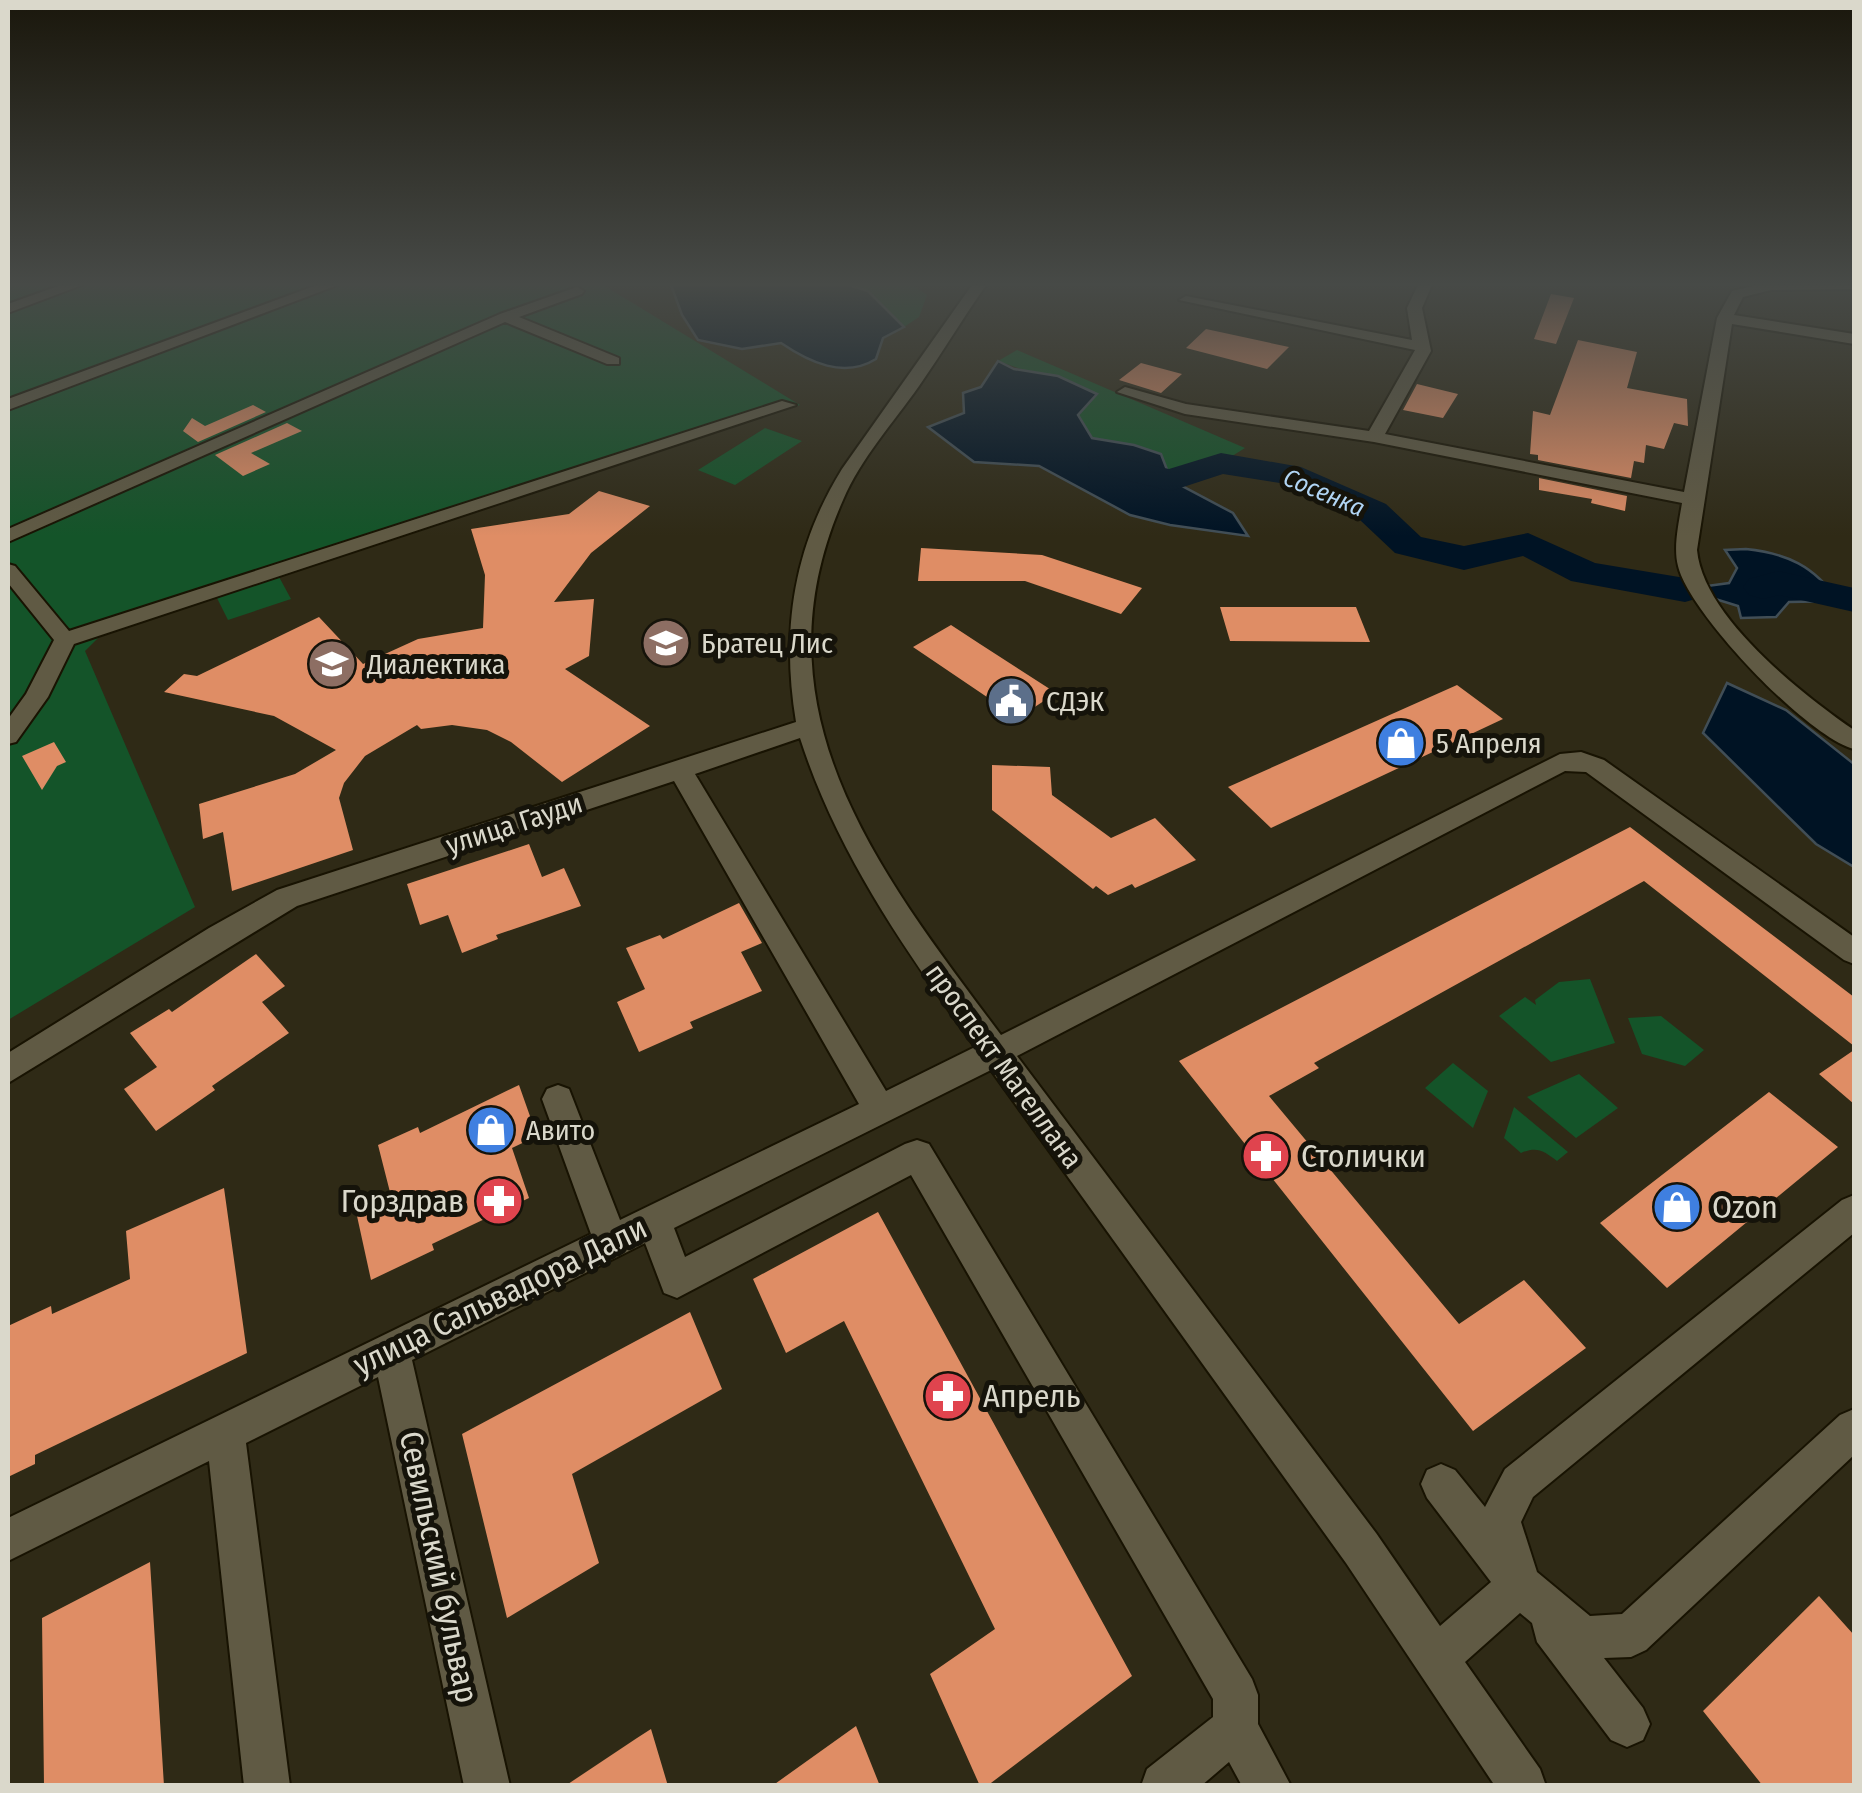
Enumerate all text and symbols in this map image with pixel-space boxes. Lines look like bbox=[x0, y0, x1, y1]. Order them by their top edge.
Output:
water label: Сосенка bbox=[1279, 463, 1369, 523]
school or university icon: Братец Лис bbox=[640, 617, 692, 669]
place label: Братец Лис bbox=[701, 627, 833, 660]
school or university icon: Диалектика bbox=[306, 638, 358, 690]
place label: Диалектика bbox=[366, 648, 506, 681]
public building icon: СДЭК bbox=[985, 675, 1037, 727]
place label: СДЭК bbox=[1046, 685, 1104, 718]
shop icon: 5 Апреля bbox=[1375, 717, 1427, 769]
place label: 5 Апреля bbox=[1436, 727, 1542, 760]
street label: улица Гауди bbox=[442, 786, 586, 862]
street label: проспект Магеллана bbox=[919, 957, 1089, 1175]
shop icon: Авито bbox=[465, 1104, 517, 1156]
place label: Авито bbox=[526, 1114, 595, 1147]
pharmacy icon: Столички bbox=[1240, 1130, 1292, 1182]
place label: Столички bbox=[1301, 1137, 1426, 1175]
pharmacy icon: Горздрав bbox=[473, 1175, 525, 1227]
shop icon: Ozon bbox=[1651, 1181, 1703, 1233]
place label: Горздрав bbox=[341, 1182, 464, 1220]
place label: Ozon bbox=[1712, 1188, 1778, 1226]
street label: улица Сальвадора Дали bbox=[347, 1208, 653, 1384]
pharmacy icon: Апрель bbox=[922, 1370, 974, 1422]
place label: Апрель bbox=[983, 1377, 1081, 1415]
street label: Севильский бульвар bbox=[392, 1428, 486, 1706]

